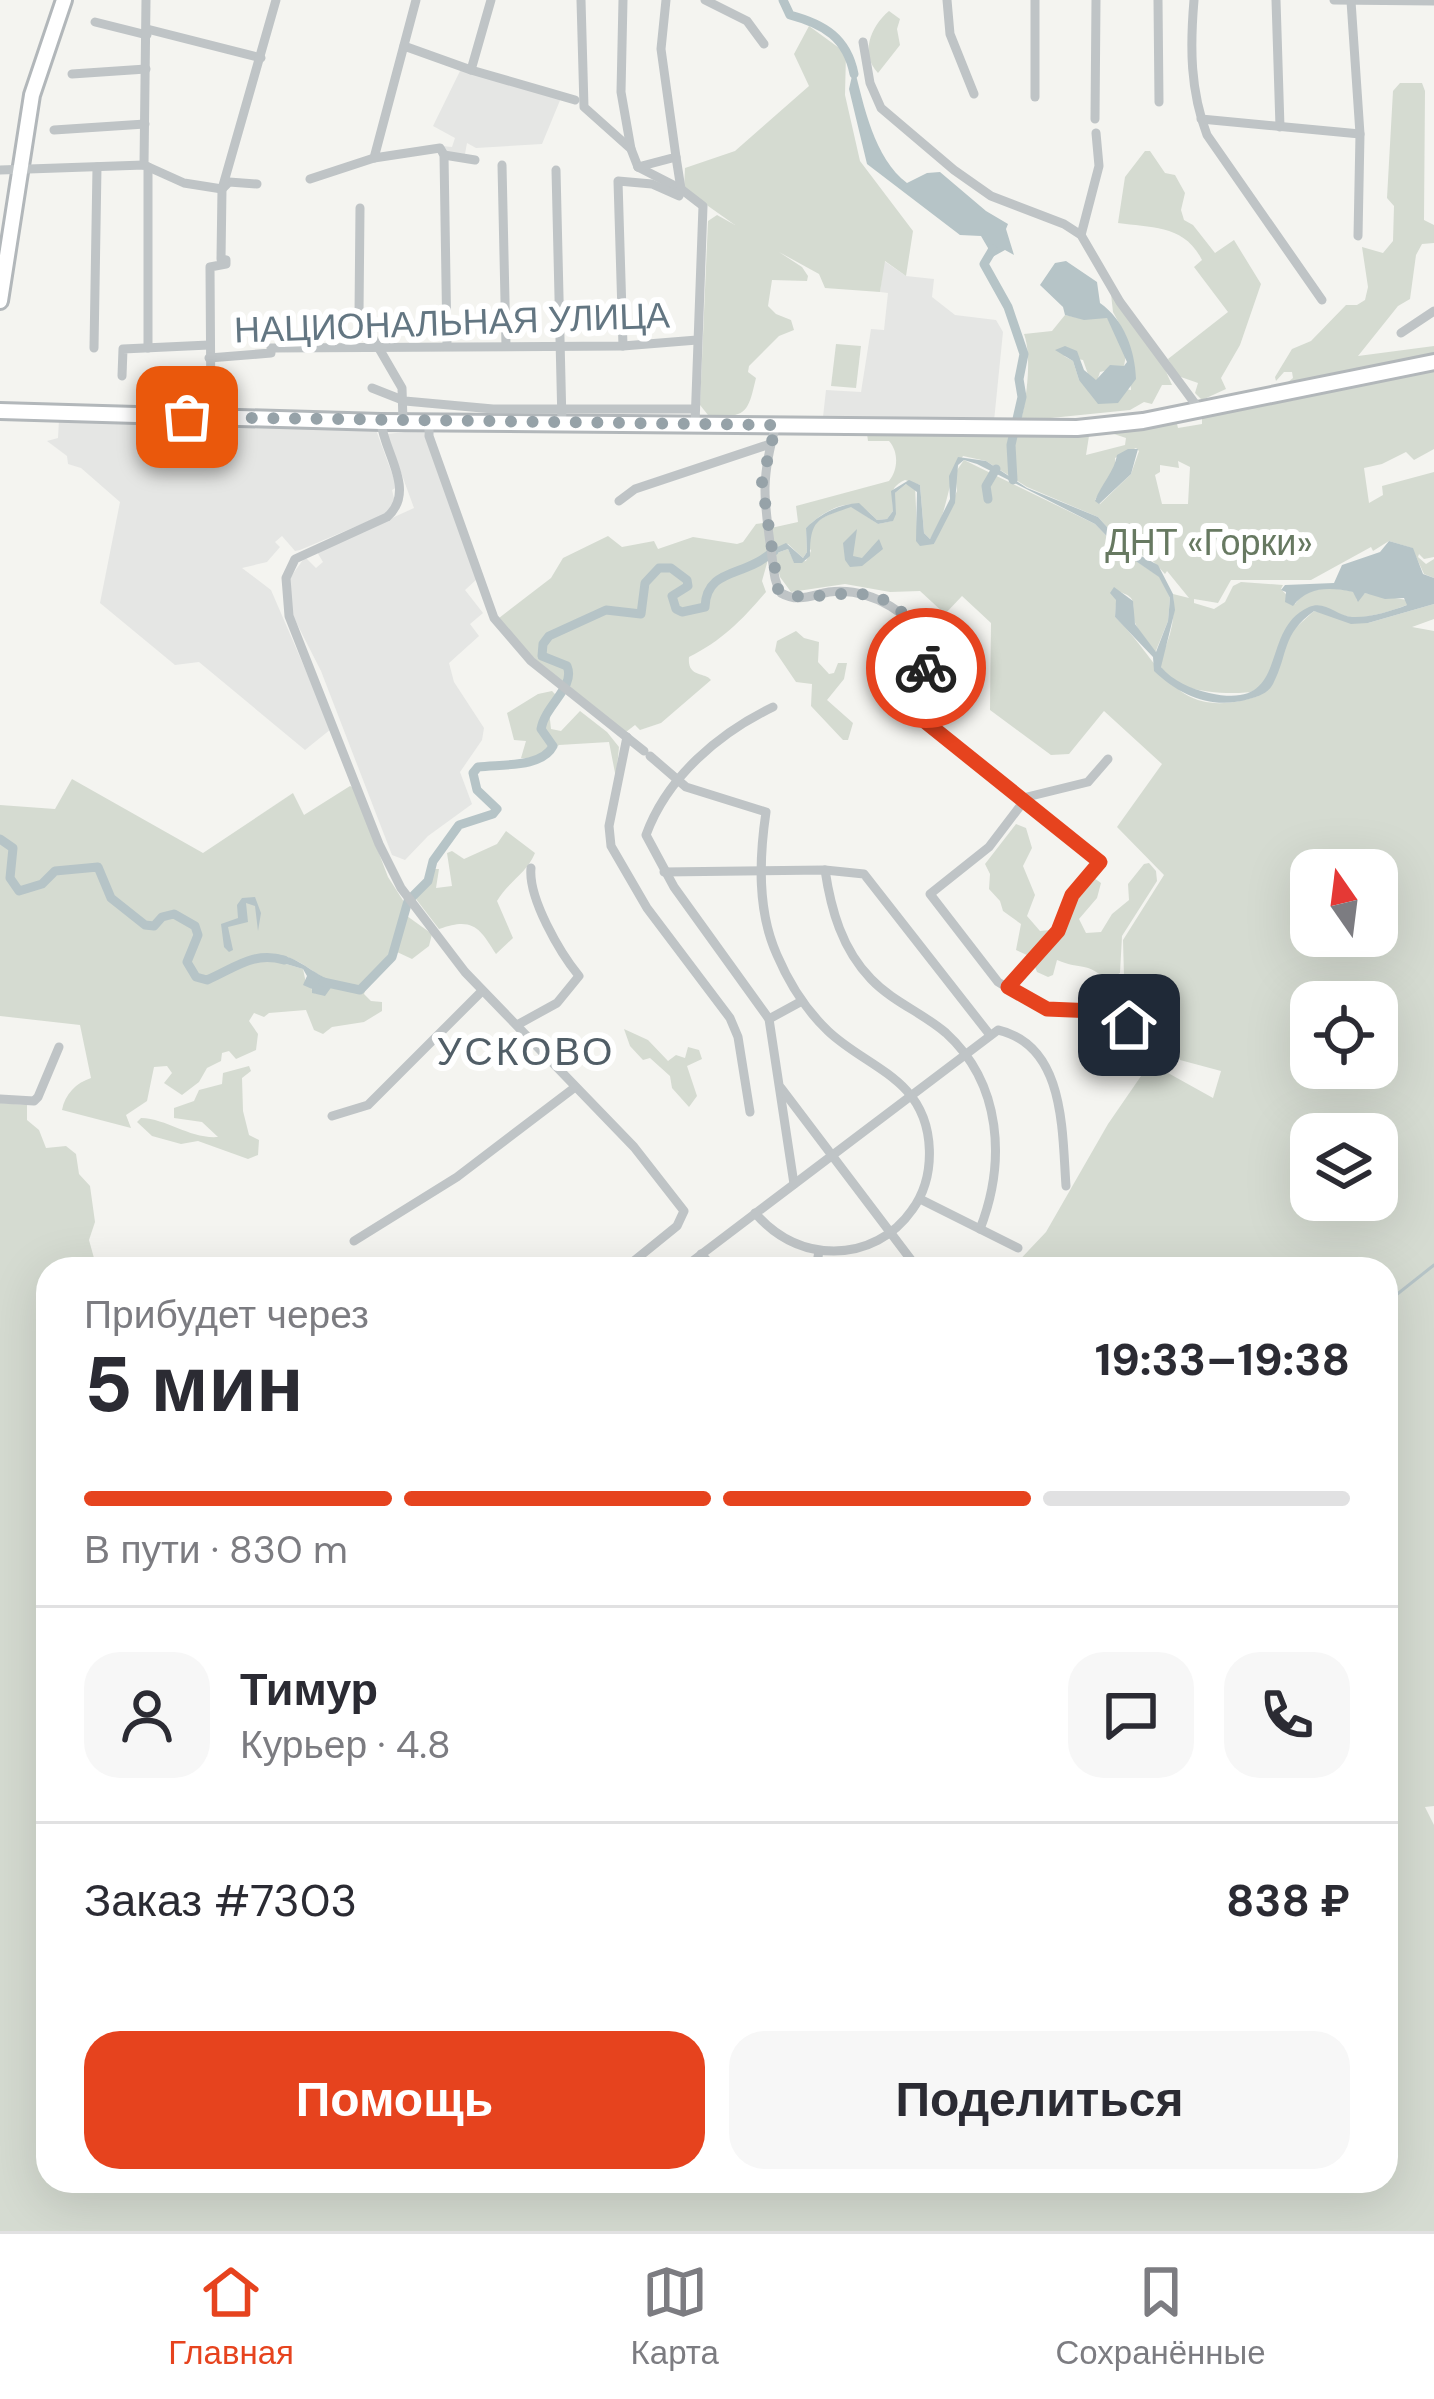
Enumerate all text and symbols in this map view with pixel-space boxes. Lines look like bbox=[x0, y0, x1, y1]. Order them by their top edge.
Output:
street label: НАЦИОНАЛЬНАЯ УЛИЦА bbox=[233, 291, 671, 354]
pin bbox=[136, 366, 238, 468]
icon: bag bbox=[154, 384, 220, 450]
park label: ДНТ «Горки» bbox=[1105, 519, 1313, 566]
courier bbox=[866, 608, 986, 728]
icon: bike bbox=[893, 635, 959, 701]
north arrow bbox=[1290, 849, 1398, 957]
map controls bbox=[1290, 849, 1398, 1221]
pin bbox=[1078, 974, 1180, 1076]
button: locate bbox=[1290, 981, 1398, 1089]
icon: home bbox=[1096, 992, 1162, 1058]
district label: УСКОВО bbox=[437, 1026, 615, 1077]
button: layers bbox=[1290, 1113, 1398, 1221]
text: Прибудет через bbox=[84, 1289, 369, 1340]
text: 19:33–19:38 bbox=[1095, 1330, 1350, 1389]
text: 5 мин bbox=[84, 1334, 303, 1435]
text: В пути · 830 m bbox=[84, 1524, 348, 1575]
button: person bbox=[84, 1652, 210, 1778]
button: chat bbox=[1068, 1652, 1194, 1778]
button: phone bbox=[1224, 1652, 1350, 1778]
text: Тимур bbox=[240, 1660, 378, 1719]
text: Курьер · 4.8 bbox=[240, 1719, 451, 1770]
text: Заказ #7303 bbox=[84, 1871, 357, 1930]
text: 838 ₽ bbox=[1226, 1871, 1350, 1930]
button: Помощь bbox=[84, 2031, 705, 2169]
button: Поделиться bbox=[729, 2031, 1350, 2169]
tab: Главная bbox=[168, 2259, 294, 2374]
tab: Карта bbox=[631, 2259, 719, 2374]
tab: Сохранённые bbox=[1056, 2259, 1266, 2374]

